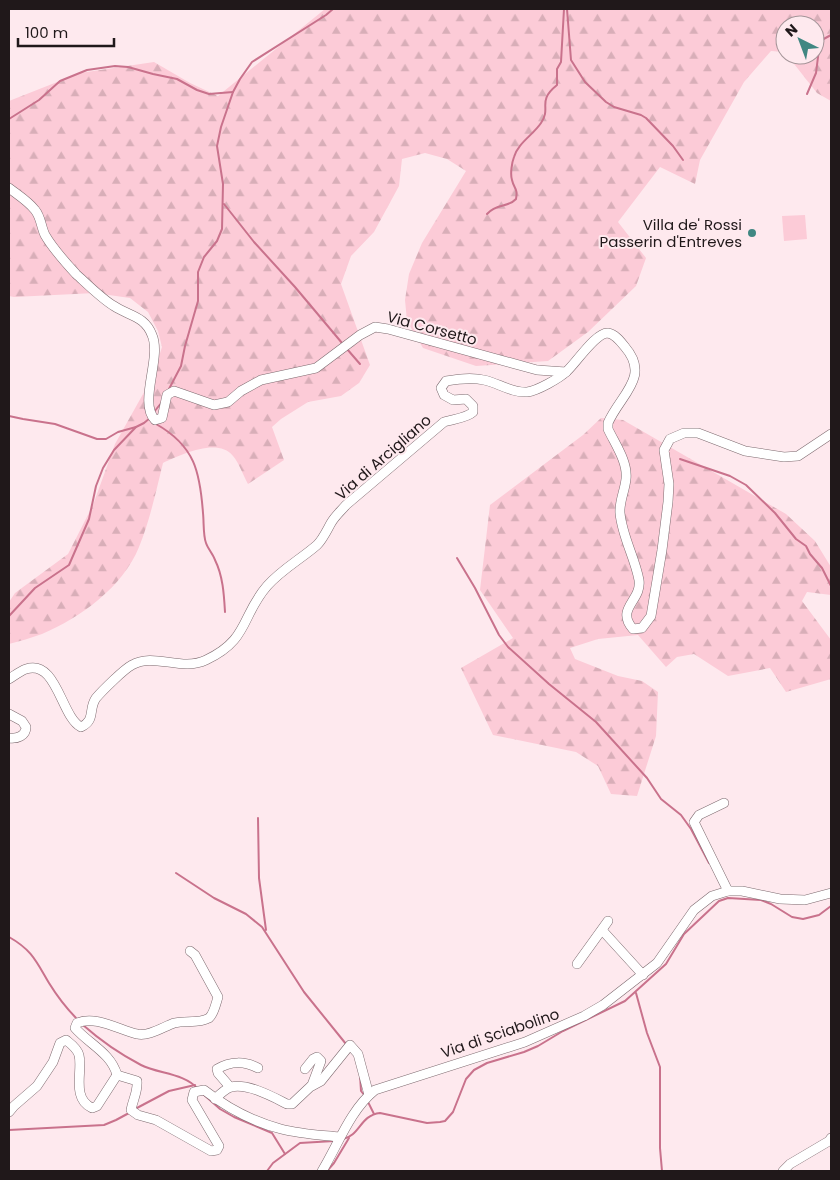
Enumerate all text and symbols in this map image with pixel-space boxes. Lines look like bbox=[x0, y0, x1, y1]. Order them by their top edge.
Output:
scale bar bbox=[18, 15, 114, 47]
north arrow bbox=[775, 15, 825, 65]
text: N bbox=[781, 19, 802, 41]
text: 100 m bbox=[25, 22, 68, 43]
place label: Villa de' Rossi Passerin d'Entreves bbox=[600, 214, 742, 252]
marker: Villa de' Rossi Passerin d'Entreves bbox=[746, 227, 758, 239]
street label: Via Corsetto bbox=[385, 306, 479, 350]
street label: Via di Arcigliano bbox=[330, 409, 436, 505]
street label: Via di Sciabolino bbox=[438, 1003, 562, 1063]

